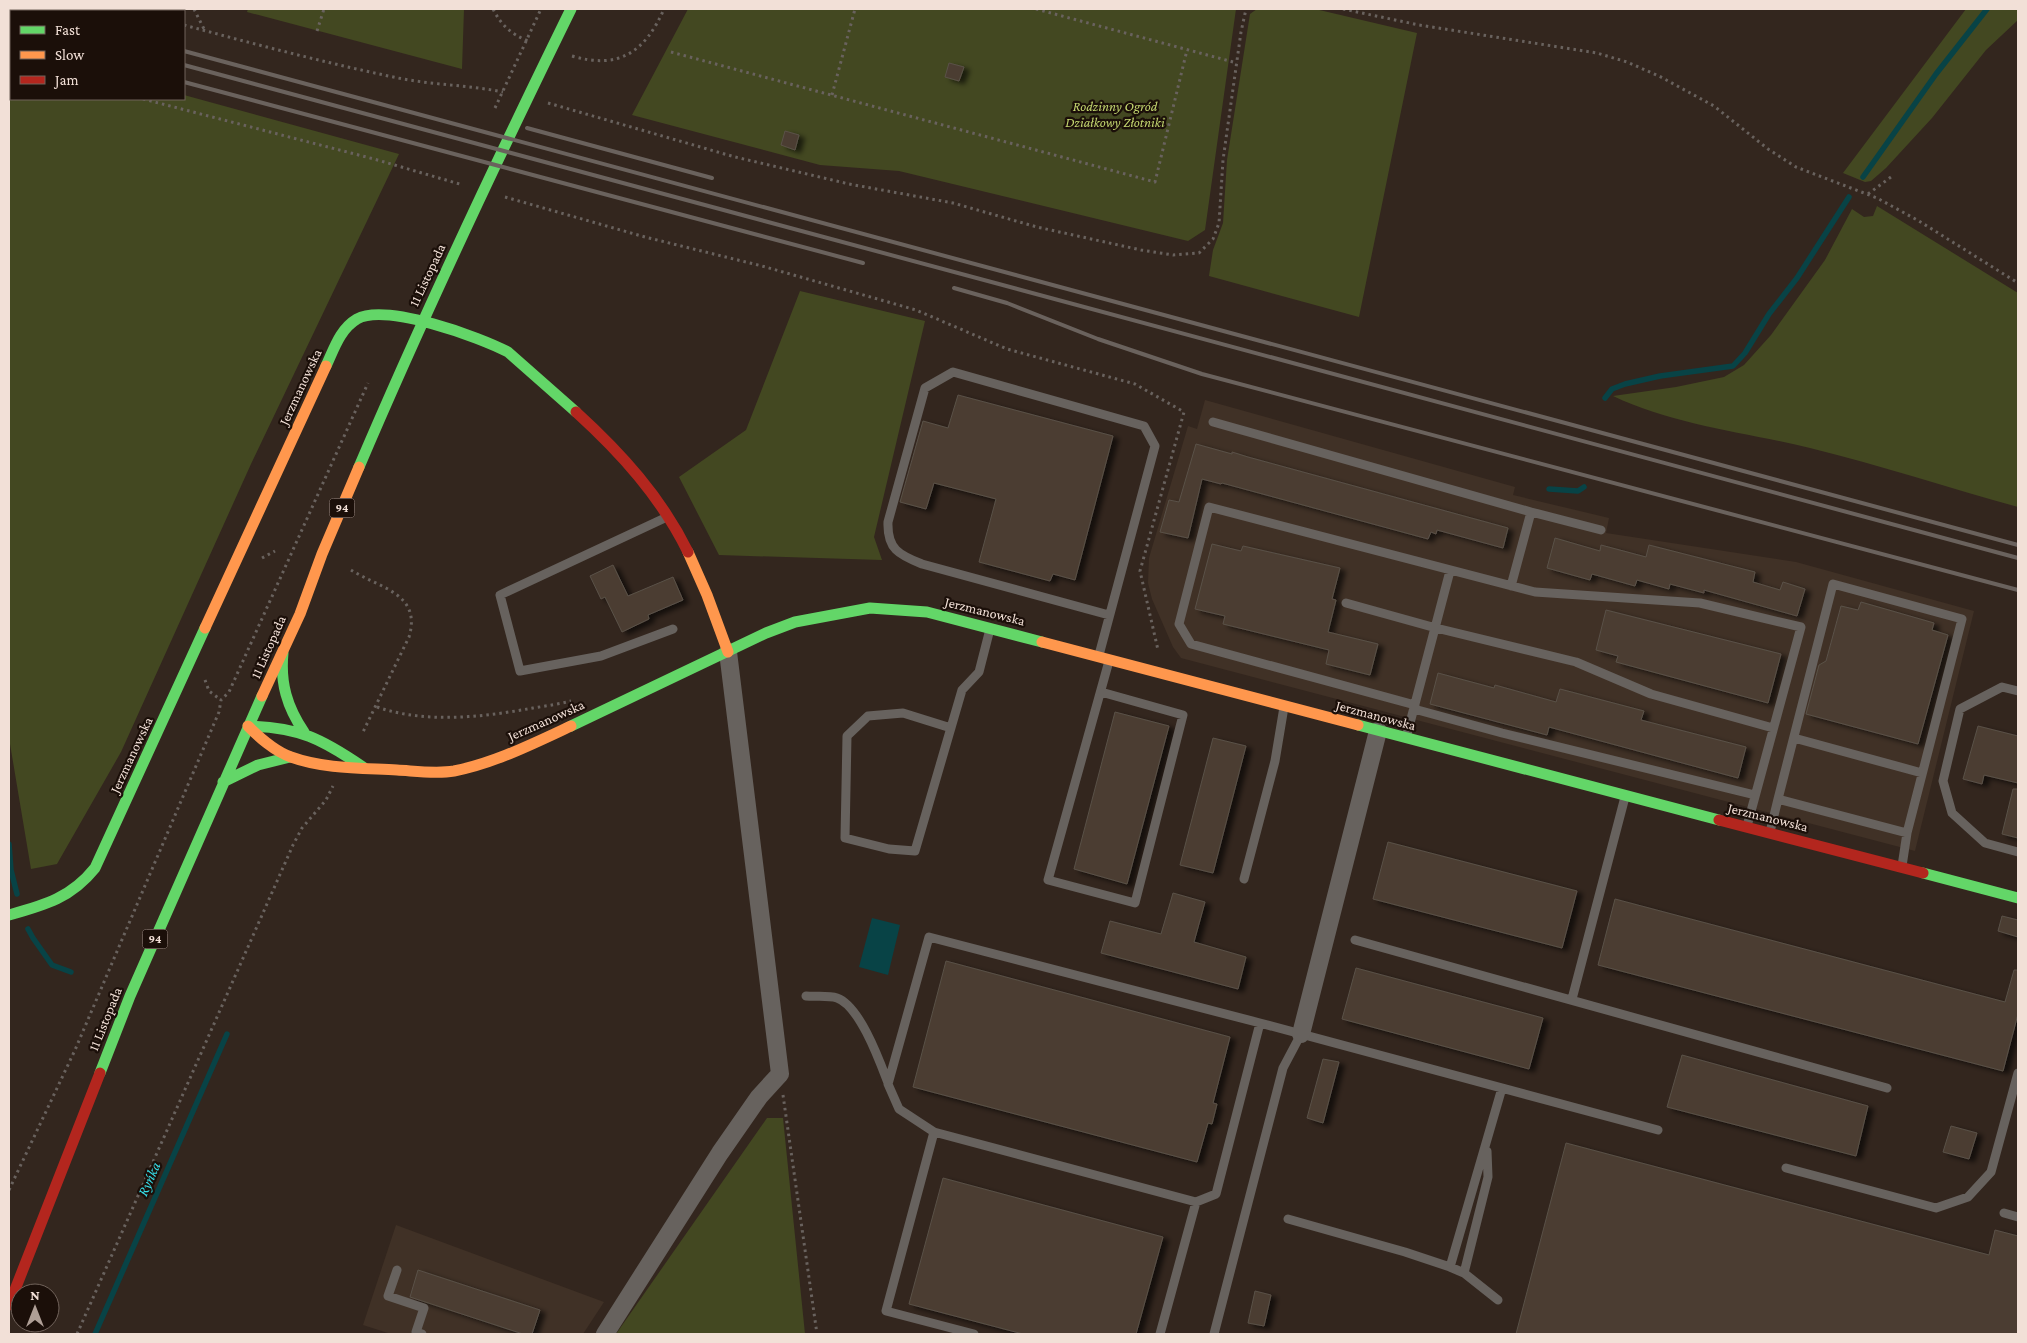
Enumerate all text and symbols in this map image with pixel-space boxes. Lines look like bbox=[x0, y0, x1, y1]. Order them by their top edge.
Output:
legend bbox=[10, 10, 185, 100]
text: Fast bbox=[55, 22, 81, 38]
text: Slow bbox=[55, 47, 85, 63]
text: Jam bbox=[53, 72, 78, 89]
park label: Rodzinny Ogród Działkowy Złotniki bbox=[1065, 98, 1165, 130]
street label: 11 Listopada bbox=[406, 241, 449, 309]
street label: Jerzmanowska bbox=[275, 346, 325, 429]
road number: 94 bbox=[330, 498, 354, 518]
street label: Jerzmanowska bbox=[941, 593, 1027, 629]
street label: 11 Listopada bbox=[247, 613, 289, 681]
street label: Jerzmanowska bbox=[503, 696, 587, 745]
street label: Jerzmanowska bbox=[1332, 696, 1418, 733]
street label: Jerzmanowska bbox=[106, 714, 156, 797]
street label: Jerzmanowska bbox=[1724, 799, 1810, 835]
road number: 94 bbox=[142, 930, 168, 949]
street label: 11 Listopada bbox=[85, 984, 125, 1053]
water label: Ryńka bbox=[134, 1160, 164, 1199]
north arrow bbox=[10, 1283, 60, 1333]
text: N bbox=[30, 1287, 40, 1303]

